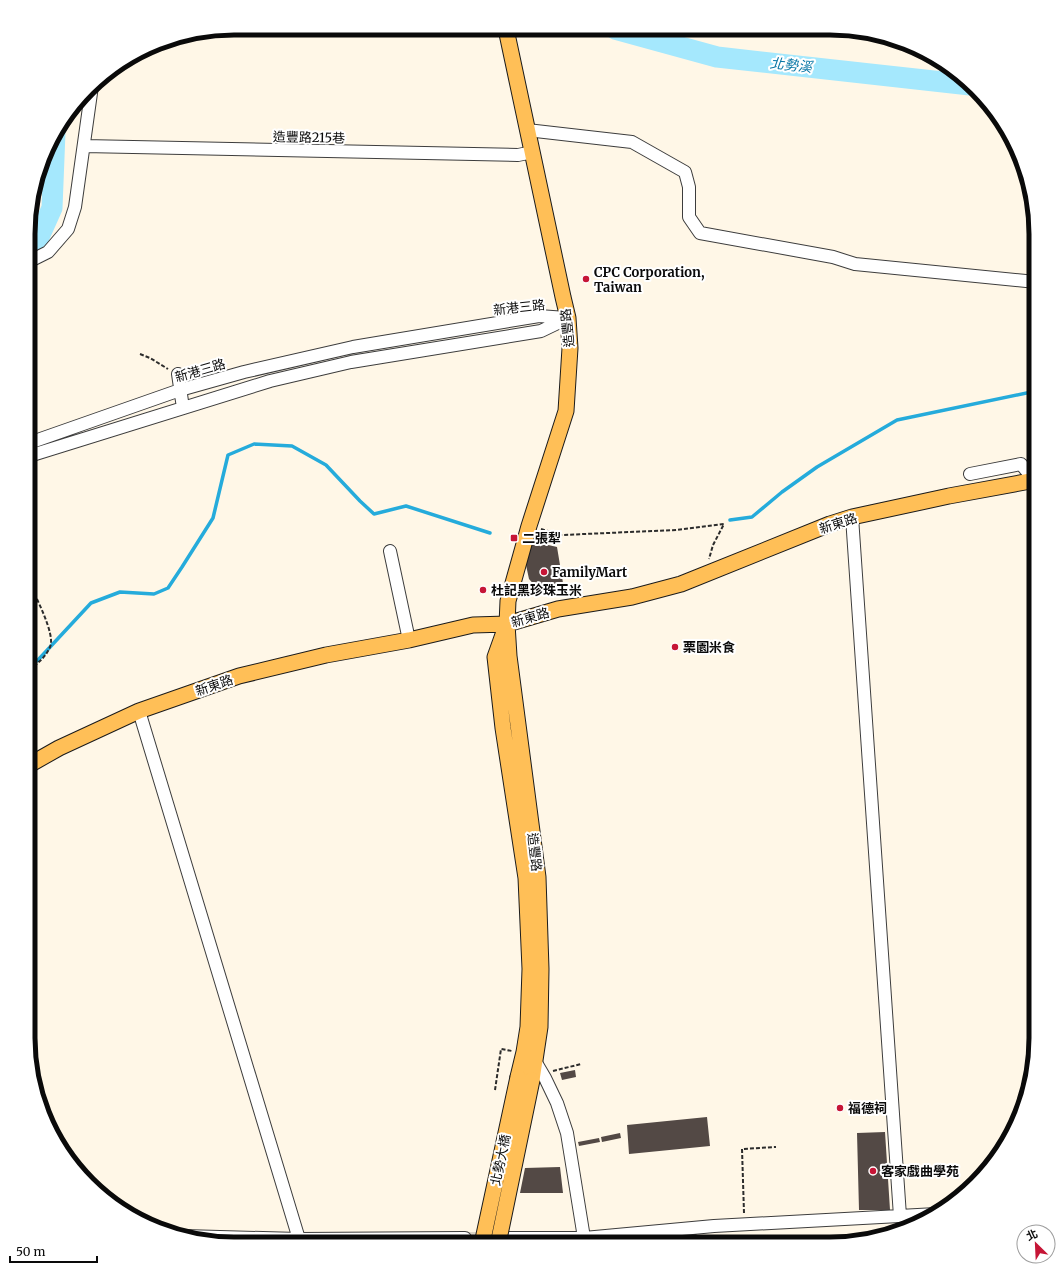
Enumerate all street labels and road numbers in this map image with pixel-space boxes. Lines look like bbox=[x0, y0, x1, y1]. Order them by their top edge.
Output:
street label: 造豐路215巷 bbox=[273, 128, 345, 147]
street label: 新港三路 bbox=[492, 296, 546, 319]
street label: 造豐路 bbox=[557, 308, 578, 348]
street label: 新港三路 bbox=[173, 355, 227, 386]
street label: 新東路 bbox=[817, 509, 859, 538]
street label: 新東路 bbox=[509, 604, 551, 631]
street label: 新東路 bbox=[193, 671, 235, 700]
street label: 造豐路 bbox=[524, 832, 545, 872]
street label: 北勢大橋 bbox=[487, 1133, 514, 1187]

